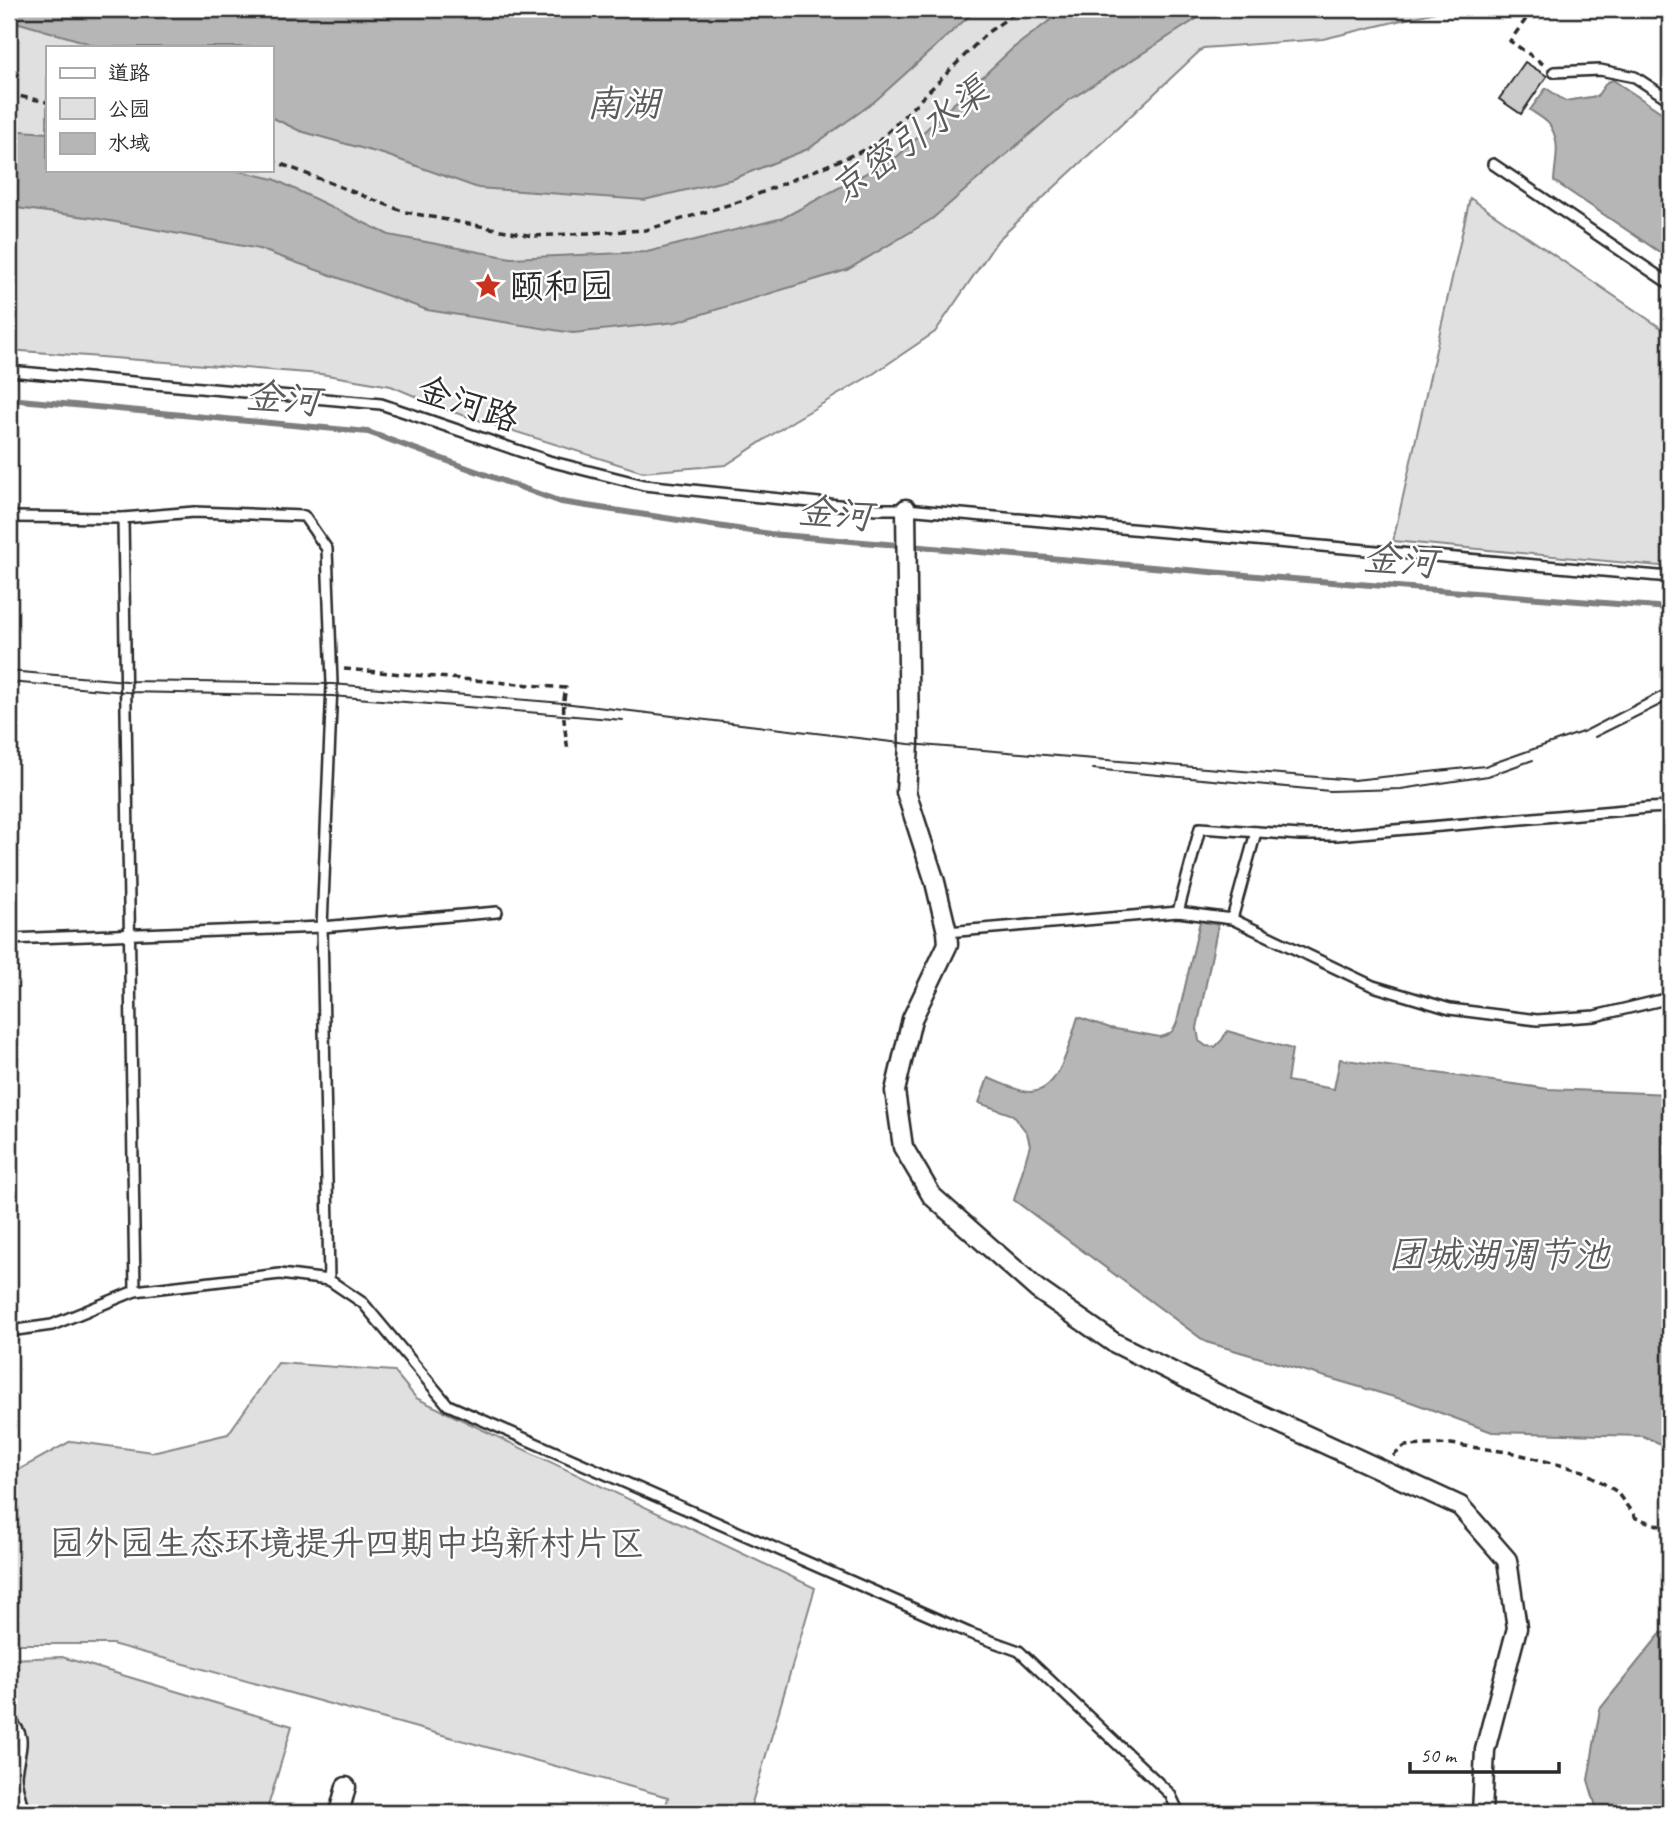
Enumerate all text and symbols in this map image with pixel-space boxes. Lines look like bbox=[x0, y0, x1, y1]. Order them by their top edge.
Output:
legend bbox=[46, 46, 273, 172]
text: 道路 bbox=[108, 60, 150, 86]
water label: 京密引水渠 bbox=[820, 65, 1000, 213]
water label: 南湖 bbox=[586, 80, 664, 127]
text: 公园 bbox=[108, 96, 150, 122]
text: 水域 bbox=[108, 130, 150, 156]
place label: 颐和园 bbox=[509, 264, 614, 309]
place icon: 颐和园 bbox=[473, 271, 503, 301]
street label: 金河路 bbox=[411, 366, 525, 442]
water label: 金河 bbox=[244, 371, 327, 425]
water label: 金河 bbox=[796, 486, 879, 540]
water label: 金河 bbox=[1361, 533, 1444, 587]
water label: 团城湖调节池 bbox=[1388, 1231, 1611, 1278]
park label: 园外园生态环境提升四期中坞新村片区 bbox=[49, 1521, 645, 1566]
scale bar bbox=[1410, 1731, 1558, 1775]
text: 50 m bbox=[1420, 1742, 1458, 1768]

